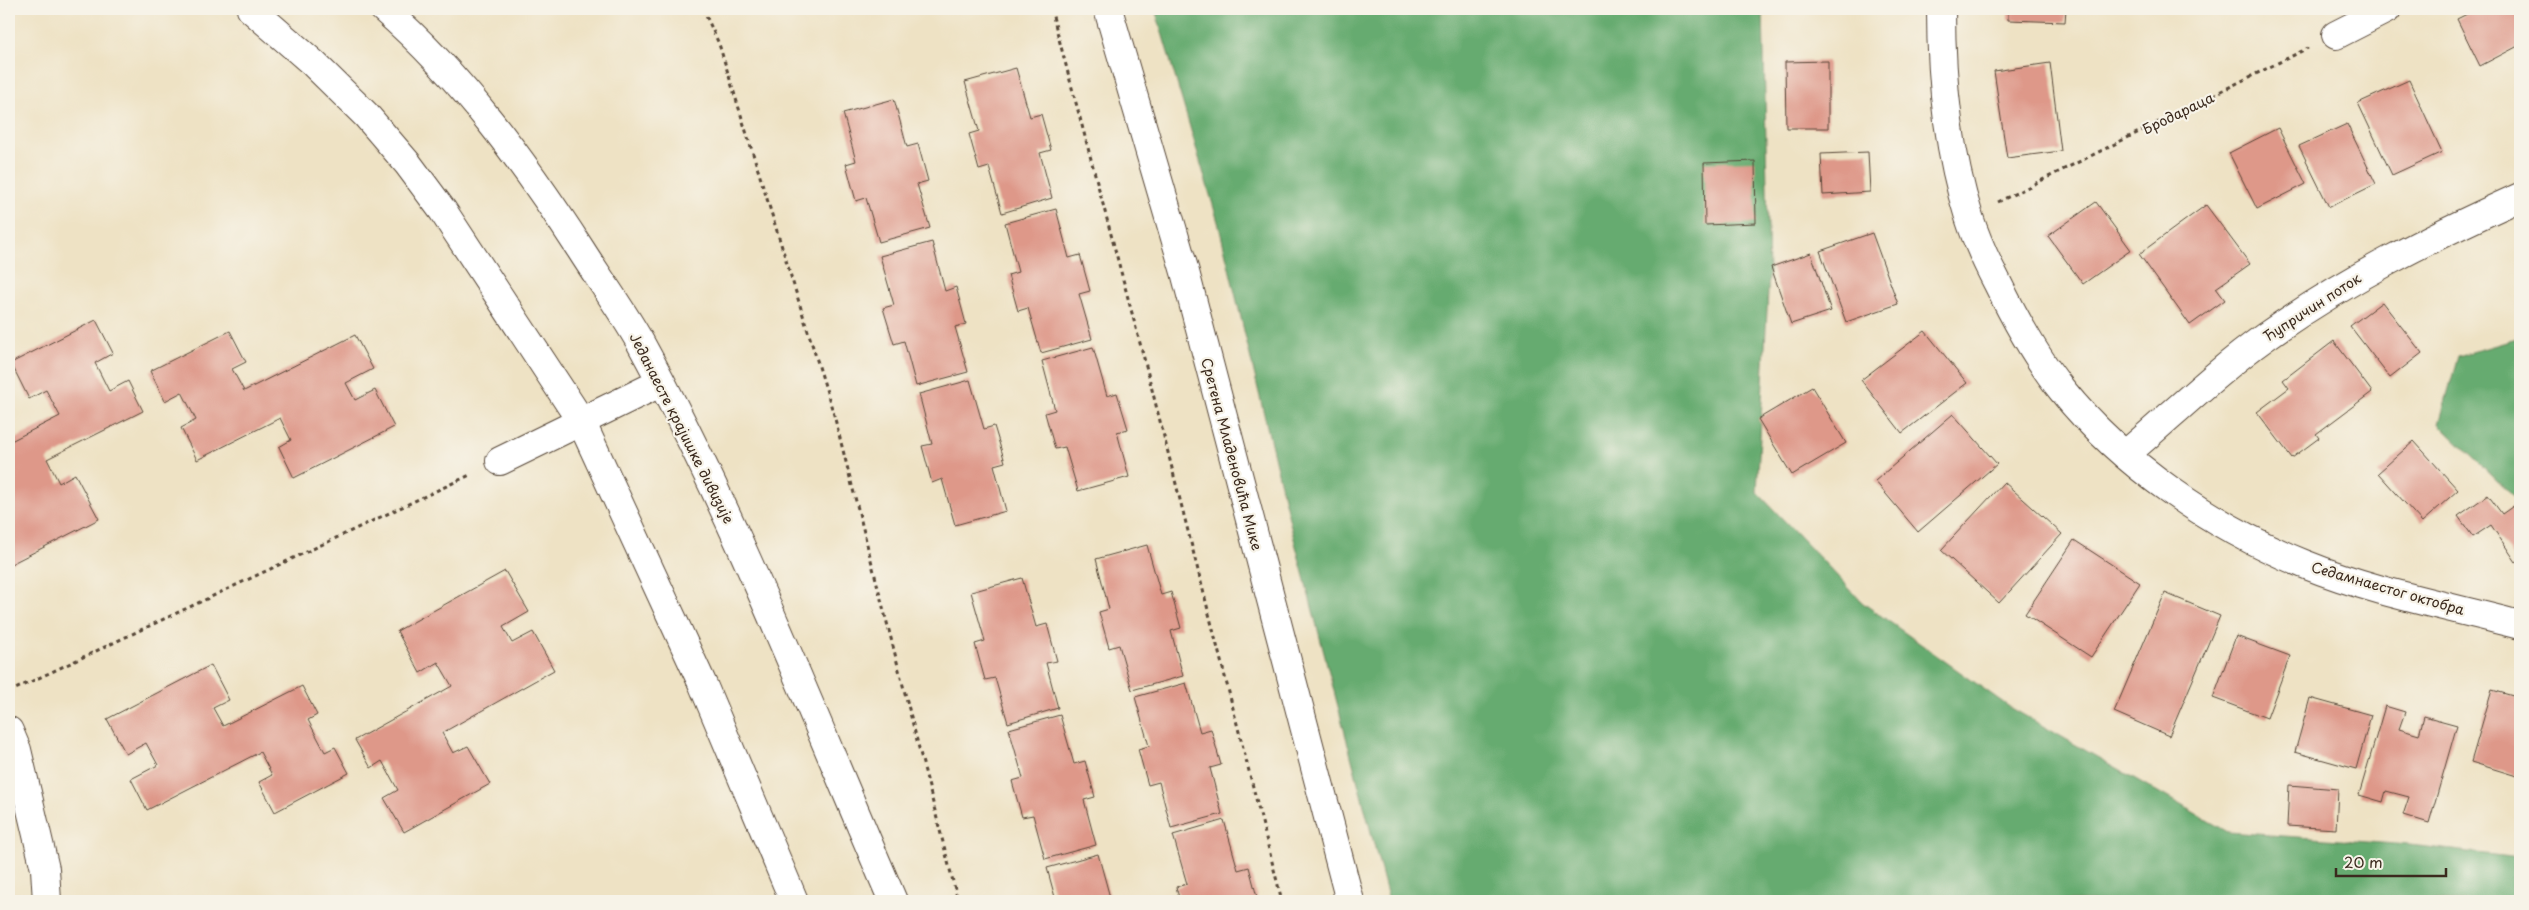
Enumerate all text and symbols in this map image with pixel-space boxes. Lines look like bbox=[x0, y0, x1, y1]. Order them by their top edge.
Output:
street label: Бродараца bbox=[2139, 87, 2217, 139]
street label: Ћупричин поток bbox=[2259, 267, 2366, 346]
street label: Једанаесте крајишке дивизије bbox=[625, 329, 739, 527]
street label: Сретена Младеновића Мике bbox=[1196, 355, 1268, 553]
street label: Седамнаестог октобра bbox=[2309, 556, 2467, 620]
scale bar bbox=[2336, 845, 2446, 877]
text: 20 m bbox=[2344, 850, 2383, 873]

